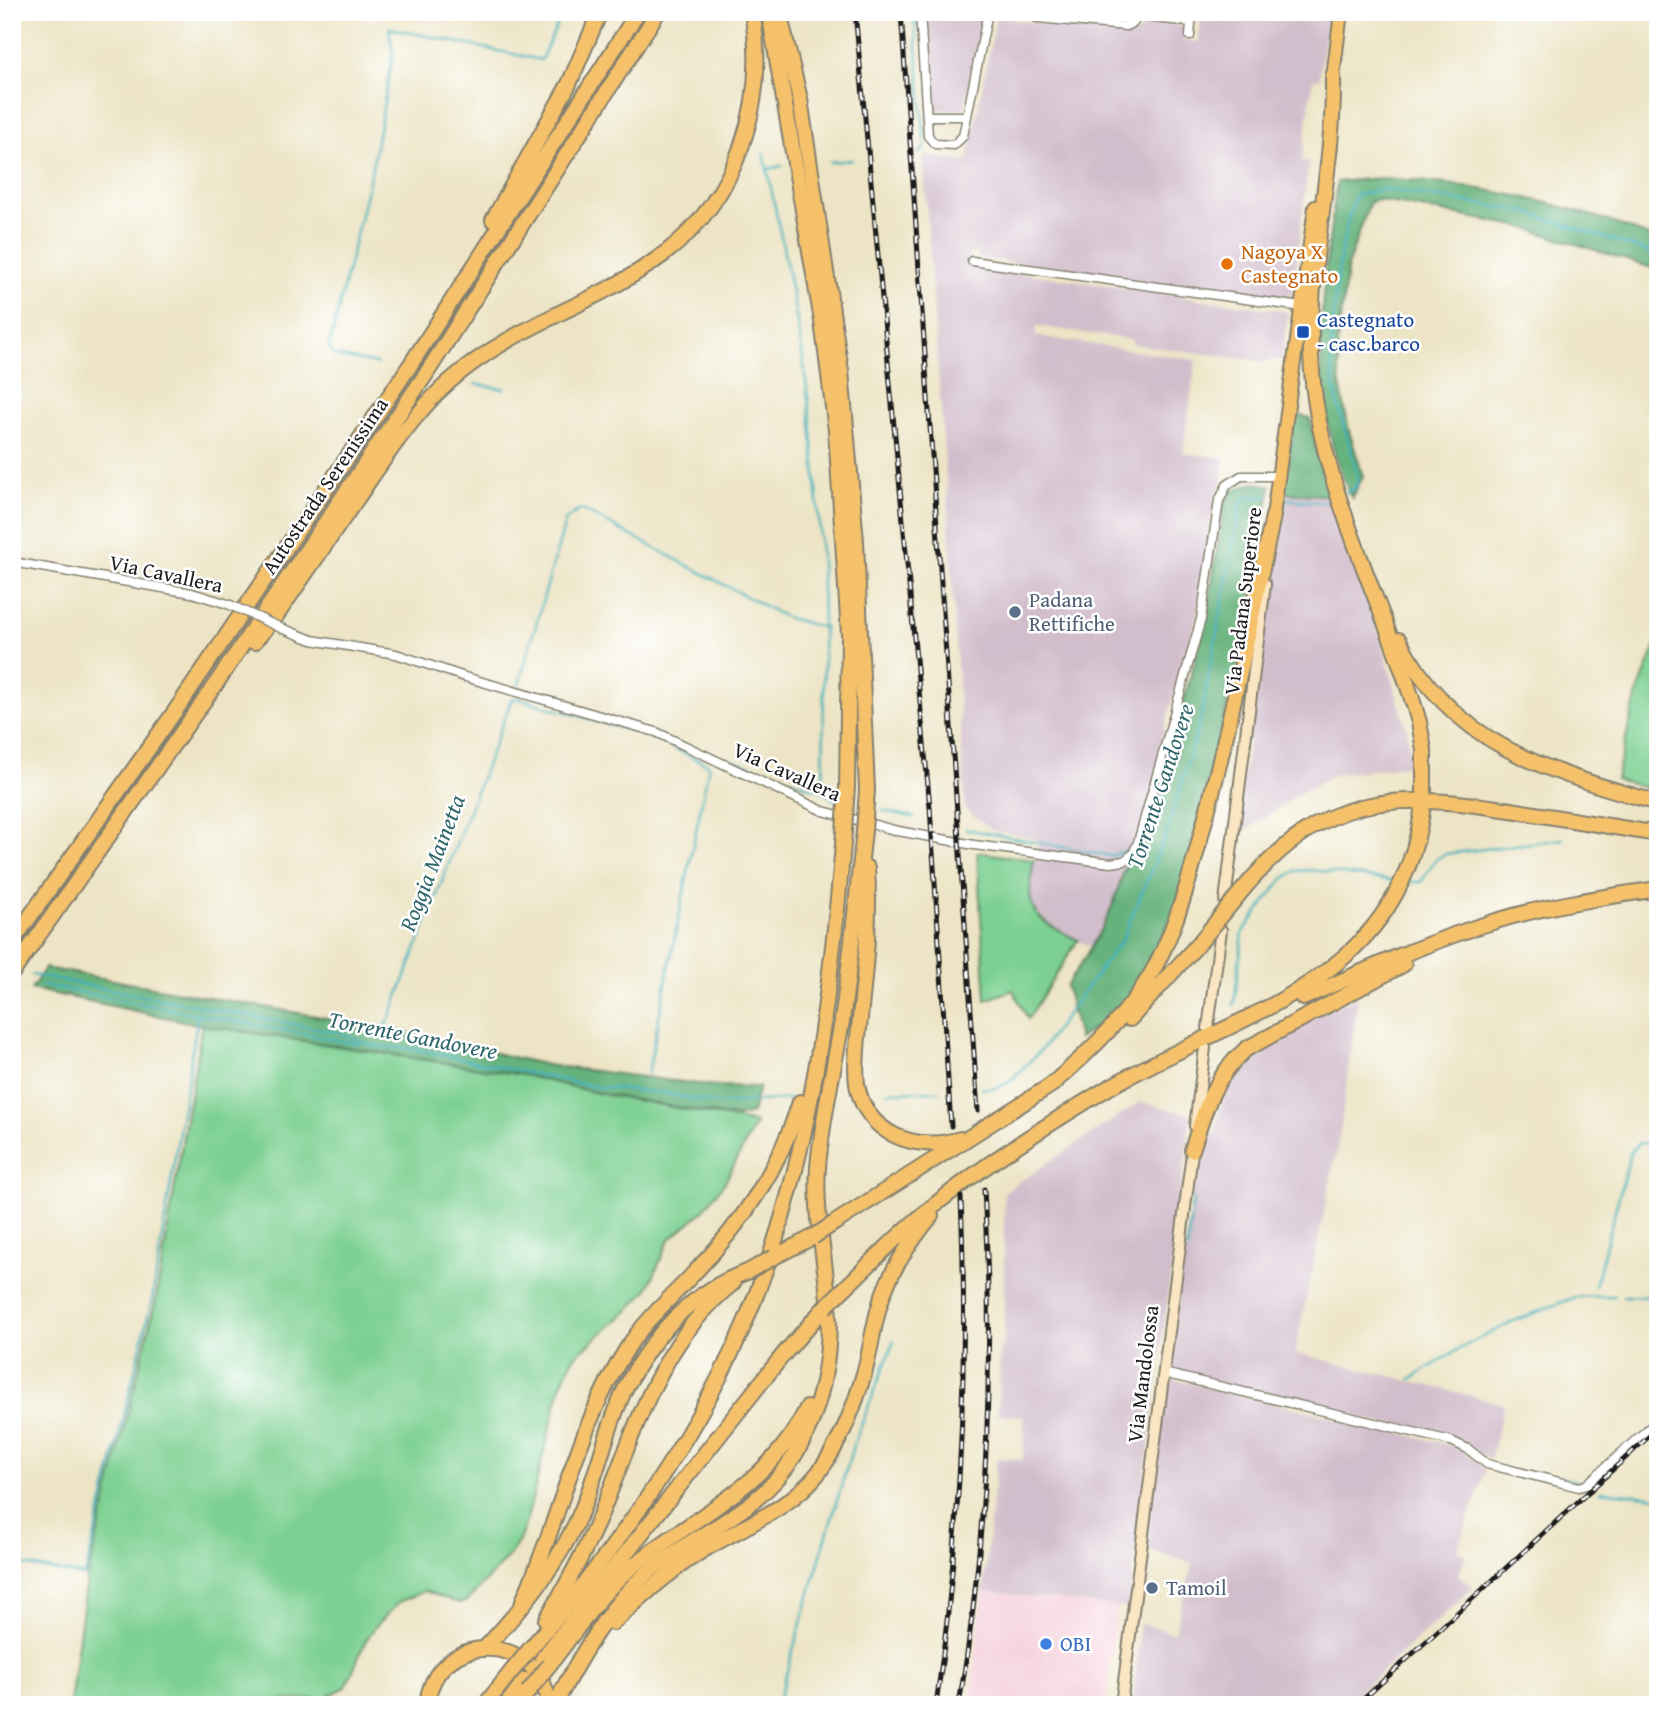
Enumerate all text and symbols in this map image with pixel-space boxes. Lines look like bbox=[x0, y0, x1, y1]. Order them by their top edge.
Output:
place label: Nagoya X Castegnato bbox=[1241, 236, 1338, 291]
marker: Nagoya X Castegnato bbox=[1219, 256, 1235, 272]
place label: Castegnato - casc.barco bbox=[1317, 304, 1420, 359]
marker: Castegnato - casc.barco bbox=[1295, 324, 1311, 340]
street label: Autostrada Serenissima bbox=[254, 391, 396, 581]
street label: Via Padana Superiore bbox=[1216, 505, 1269, 697]
street label: Via Cavallera bbox=[107, 546, 226, 601]
place label: Padana Rettifiche bbox=[1029, 584, 1115, 639]
marker: Padana Rettifiche bbox=[1007, 604, 1023, 620]
water label: Torrente Gandovere bbox=[1117, 699, 1202, 873]
street label: Via Cavallera bbox=[728, 734, 846, 809]
water label: Roggia Mainetta bbox=[390, 789, 473, 937]
water label: Torrente Gandovere bbox=[326, 1002, 500, 1067]
street label: Via Mandolossa bbox=[1119, 1303, 1166, 1444]
place label: Tamoil bbox=[1166, 1572, 1227, 1603]
marker: Tamoil bbox=[1144, 1580, 1160, 1596]
place label: OBI bbox=[1060, 1628, 1091, 1659]
marker: OBI bbox=[1038, 1636, 1054, 1652]

